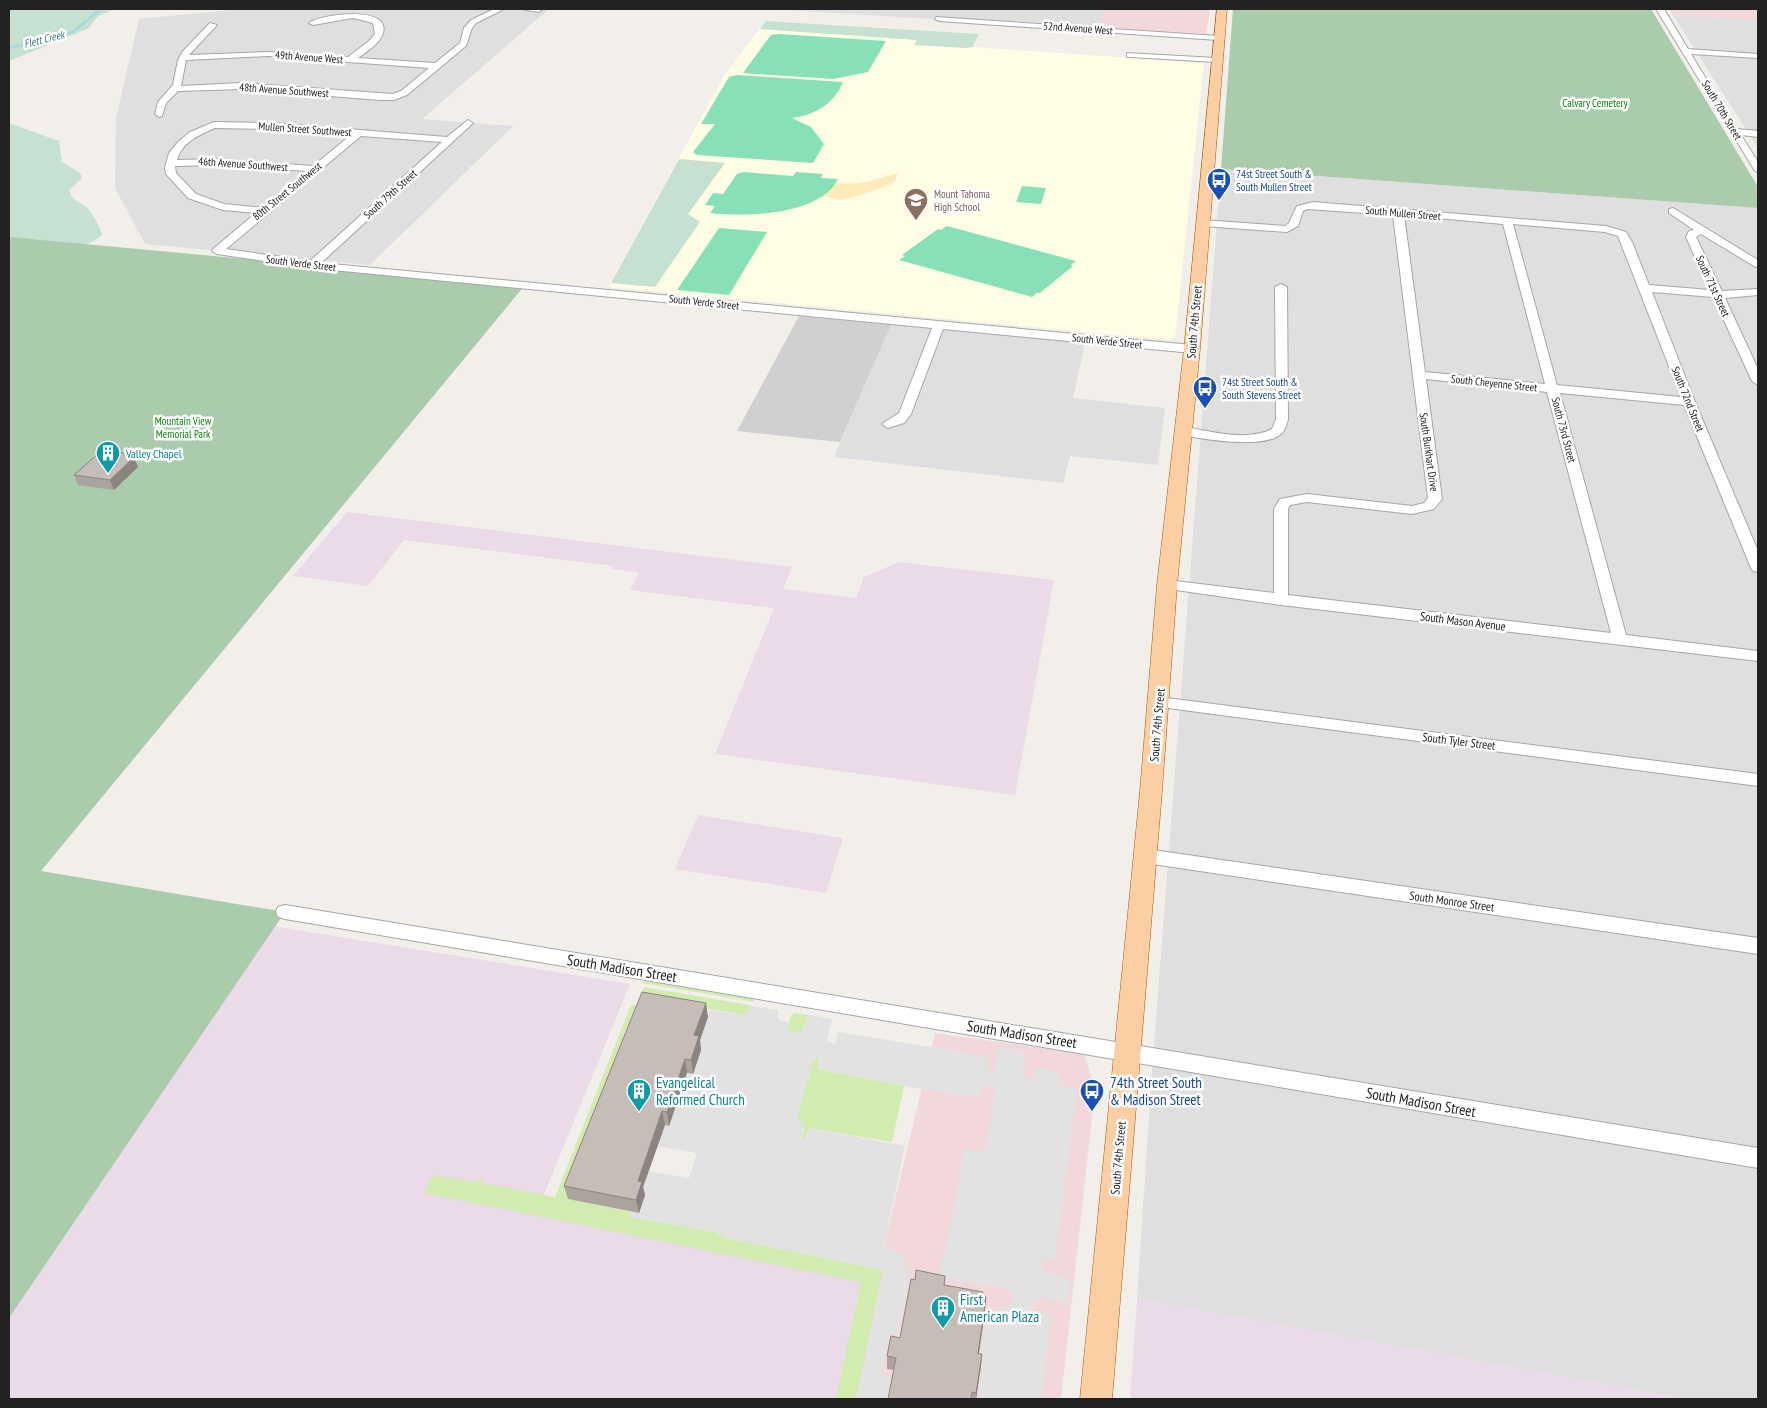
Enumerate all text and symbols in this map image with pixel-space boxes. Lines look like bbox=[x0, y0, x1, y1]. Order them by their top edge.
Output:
street label: 52nd Avenue West bbox=[1043, 19, 1113, 37]
water label: Flett Creek bbox=[22, 27, 67, 51]
street label: 49th Avenue West bbox=[275, 48, 343, 66]
street label: South 70th Street bbox=[1699, 78, 1745, 142]
street label: 48th Avenue Southwest bbox=[239, 80, 329, 100]
park label: Calvary Cemetery bbox=[1562, 96, 1629, 110]
street label: Mullen Street Southwest bbox=[258, 119, 352, 139]
street label: 46th Avenue Southwest bbox=[198, 154, 288, 174]
street label: 80th Street Southwest bbox=[250, 159, 324, 223]
street label: South 79th Street bbox=[360, 166, 420, 222]
bus stop icon: 74st Street South & South Mullen Street bbox=[1206, 167, 1232, 201]
place label: 74st Street South & South Mullen Street bbox=[1236, 167, 1312, 194]
school or university icon: Mount Tahoma High School bbox=[903, 187, 929, 221]
place label: Mount Tahoma High School bbox=[934, 187, 990, 214]
street label: South Mullen Street bbox=[1365, 203, 1441, 223]
street label: South Verde Street bbox=[265, 252, 337, 274]
street label: South 71st Street bbox=[1693, 253, 1733, 319]
street label: South 74th Street bbox=[1183, 284, 1205, 359]
street label: South Verde Street bbox=[668, 291, 740, 313]
street label: South Verde Street bbox=[1071, 330, 1143, 352]
street label: South 72nd Street bbox=[1669, 364, 1707, 434]
street label: South Cheyenne Street bbox=[1450, 372, 1538, 394]
bus stop icon: 74st Street South & South Stevens Street bbox=[1192, 375, 1218, 409]
place label: 74st Street South & South Stevens Street bbox=[1222, 375, 1301, 402]
street label: South 73rd Street bbox=[1549, 396, 1579, 464]
street label: South Burkhart Drive bbox=[1417, 412, 1442, 493]
park label: Mountain View Memorial Park bbox=[155, 414, 212, 441]
building icon: Valley Chapel bbox=[95, 440, 121, 474]
place label: Valley Chapel bbox=[125, 446, 182, 461]
street label: South Mason Avenue bbox=[1419, 608, 1507, 634]
street label: South 74th Street bbox=[1146, 687, 1168, 762]
street label: South Tyler Street bbox=[1422, 729, 1497, 753]
street label: South Monroe Street bbox=[1409, 888, 1496, 914]
street label: South Madison Street bbox=[566, 950, 678, 986]
street label: South Madison Street bbox=[966, 1016, 1078, 1052]
place label: Evangelical Reformed Church bbox=[656, 1073, 745, 1109]
place label: 74th Street South & Madison Street bbox=[1110, 1073, 1202, 1109]
building icon: Evangelical Reformed Church bbox=[626, 1078, 652, 1112]
bus stop icon: 74th Street South & Madison Street bbox=[1079, 1078, 1105, 1112]
street label: South Madison Street bbox=[1365, 1083, 1477, 1121]
street label: South 74th Street bbox=[1107, 1120, 1129, 1195]
place label: First American Plaza bbox=[960, 1290, 1039, 1326]
building icon: First American Plaza bbox=[930, 1295, 956, 1329]

